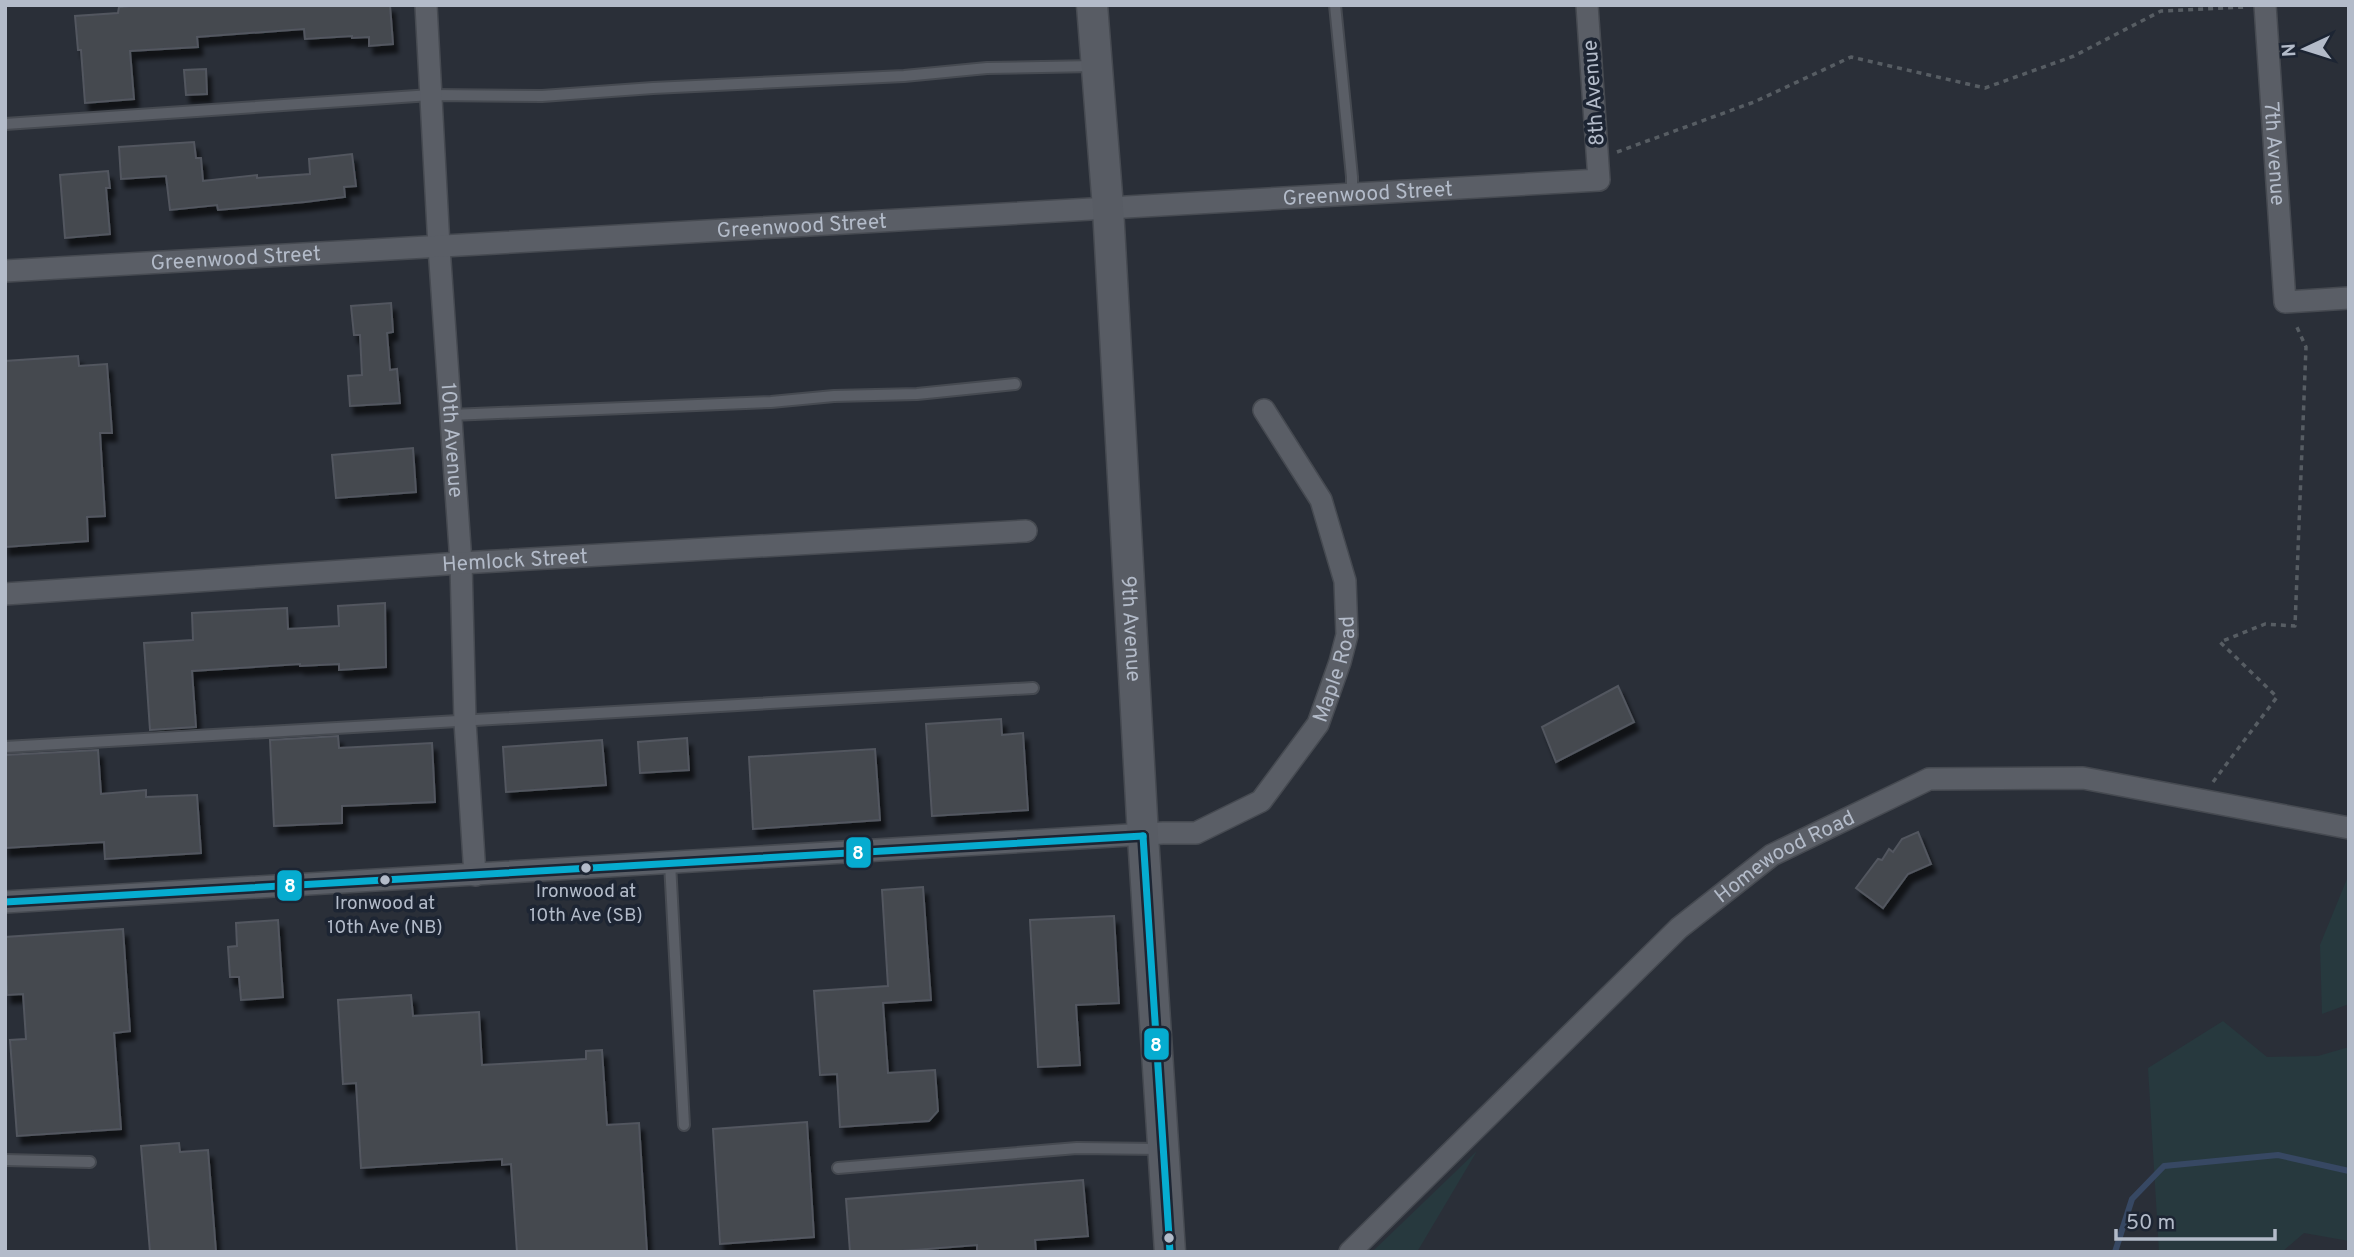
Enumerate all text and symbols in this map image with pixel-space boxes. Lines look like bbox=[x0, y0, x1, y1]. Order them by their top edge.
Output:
north arrow bbox=[2270, 14, 2340, 84]
street label: 8th Avenue bbox=[1577, 39, 1612, 147]
text: N bbox=[2278, 42, 2302, 58]
street label: 7th Avenue bbox=[2257, 101, 2290, 207]
street label: Greenwood Street bbox=[1282, 176, 1454, 213]
street label: Greenwood Street bbox=[716, 209, 888, 245]
street label: Greenwood Street bbox=[150, 241, 322, 278]
street label: 10th Avenue bbox=[433, 382, 468, 499]
street label: Hemlock Street bbox=[441, 544, 589, 579]
street label: 9th Avenue bbox=[1114, 575, 1146, 683]
street label: Maple Road bbox=[1308, 615, 1362, 726]
street label: Homewood Road bbox=[1710, 805, 1860, 910]
line badge: 8 bbox=[845, 836, 872, 869]
text: 8 bbox=[852, 842, 864, 866]
marker: Ironwood at 10th Ave (SB) bbox=[579, 861, 593, 875]
line badge: 8 bbox=[276, 869, 303, 902]
marker: Ironwood at 10th Ave (NB) bbox=[378, 873, 392, 887]
text: 8 bbox=[284, 875, 296, 899]
place label: Ironwood at 10th Ave (SB) bbox=[529, 880, 643, 928]
place label: Ironwood at 10th Ave (NB) bbox=[327, 892, 443, 940]
line badge: 8 bbox=[1143, 1027, 1170, 1061]
text: 8 bbox=[1150, 1034, 1162, 1058]
scale bar bbox=[2116, 1198, 2275, 1242]
text: 50 m bbox=[2126, 1210, 2175, 1237]
unlabelled marker bbox=[1162, 1231, 1176, 1245]

